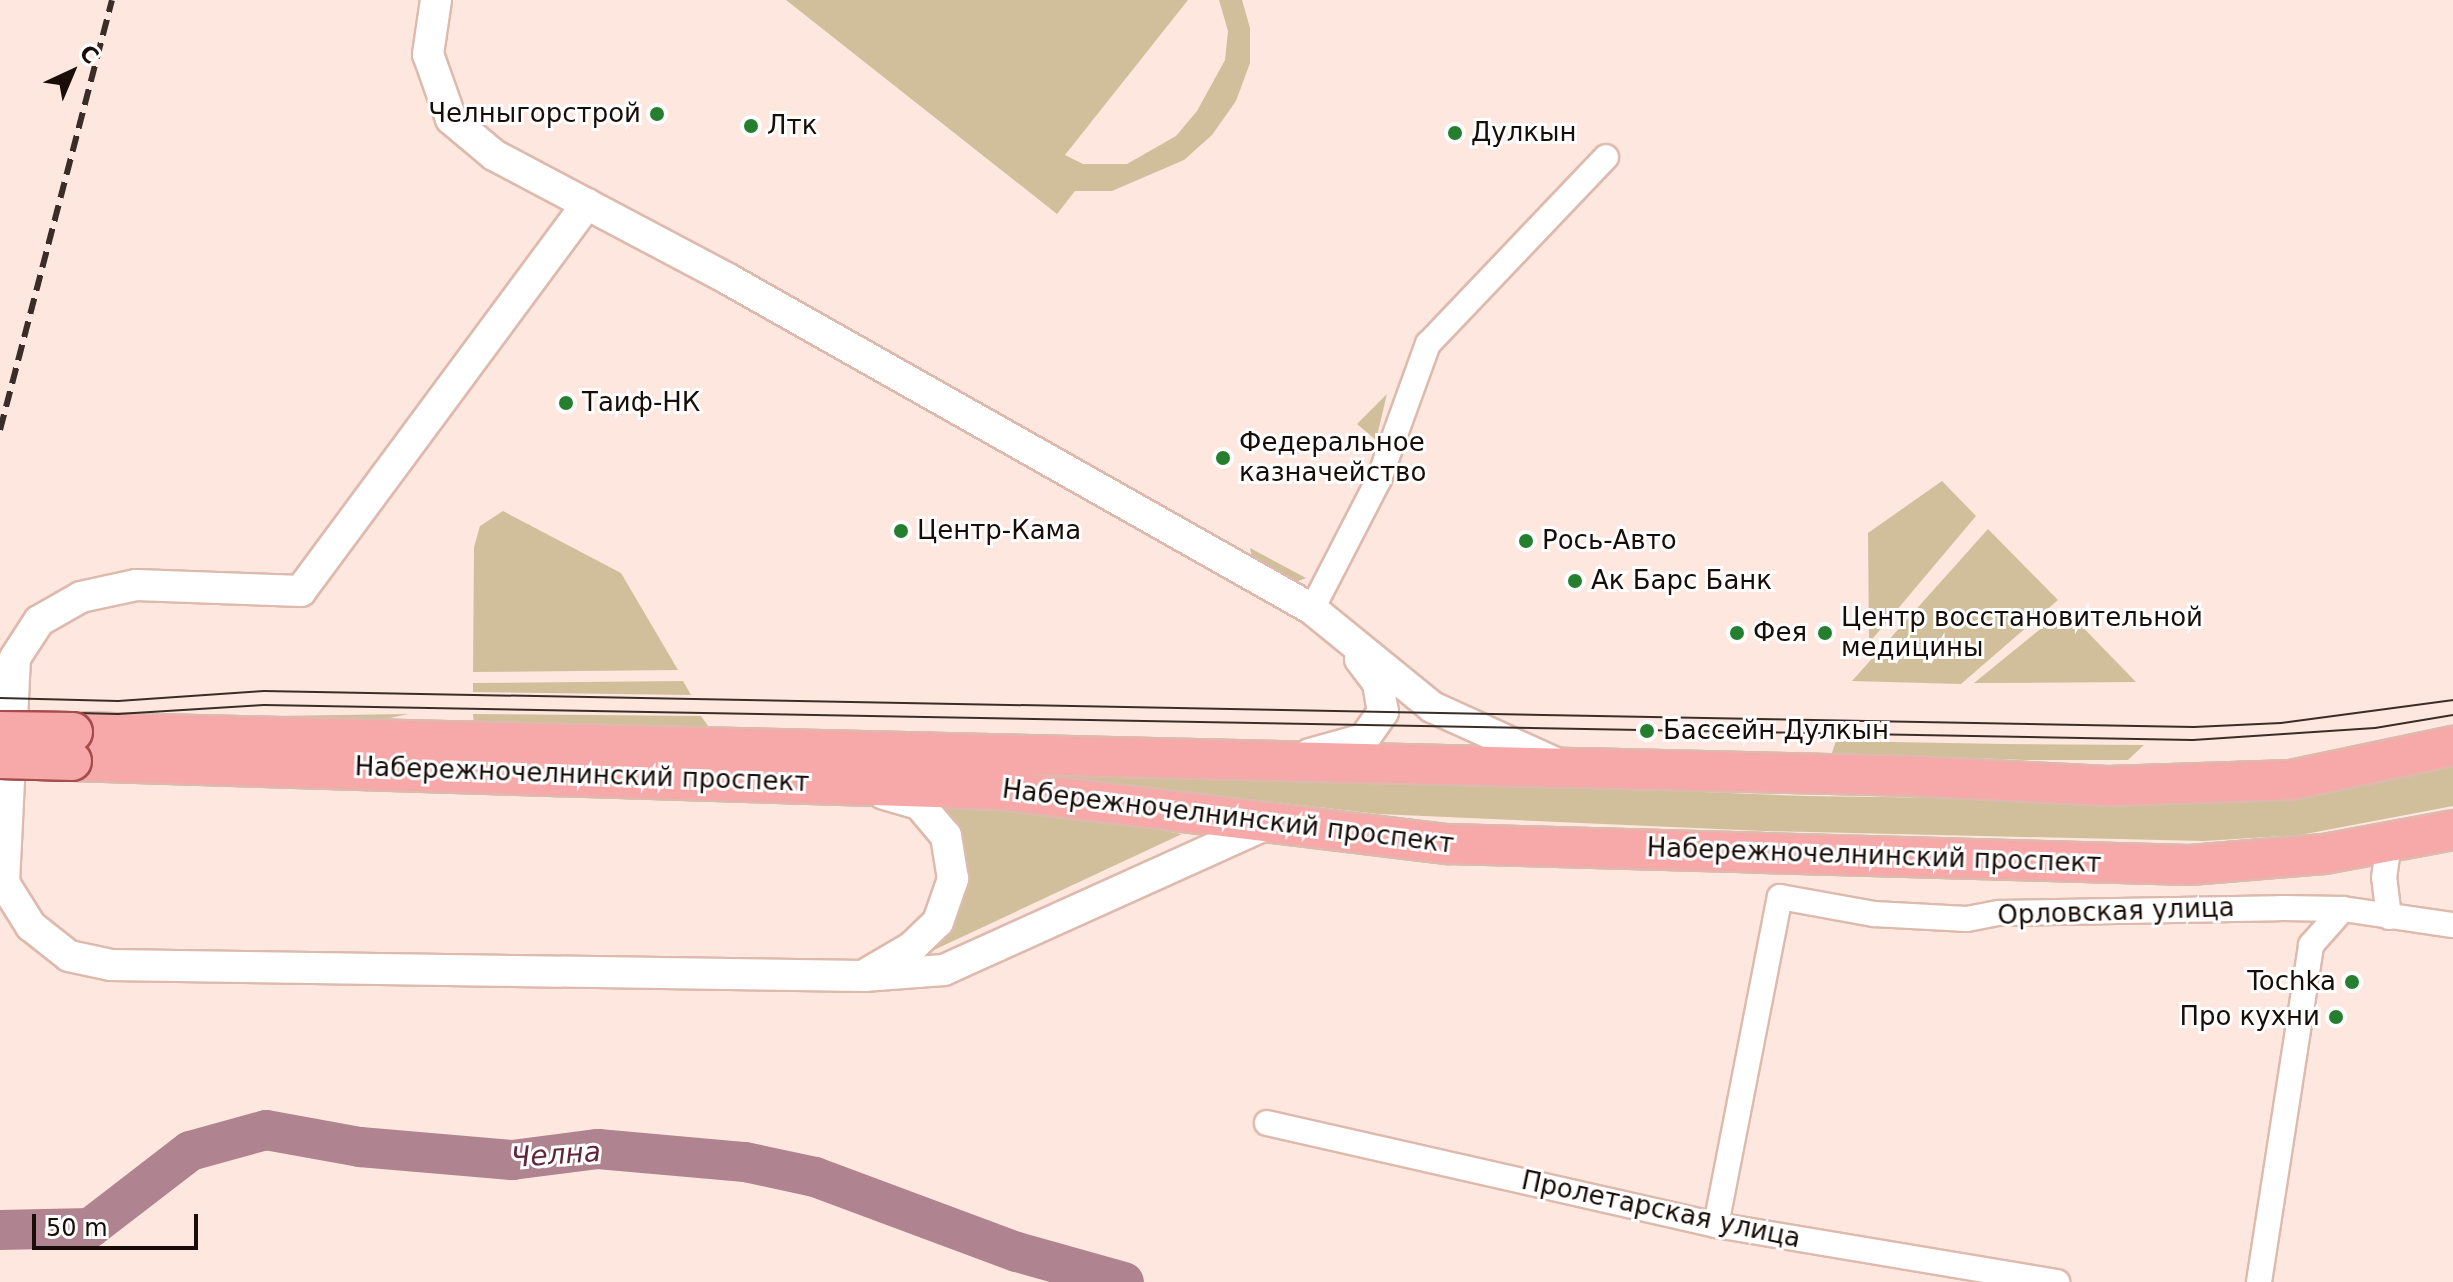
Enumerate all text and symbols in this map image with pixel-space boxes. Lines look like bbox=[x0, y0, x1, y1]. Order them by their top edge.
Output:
north arrow bbox=[32, 32, 112, 112]
text: С bbox=[75, 40, 104, 69]
place label: Челныгорстрой bbox=[428, 98, 641, 130]
marker: Челныгорстрой bbox=[648, 105, 666, 123]
place label: Лтк bbox=[767, 110, 817, 142]
marker: Лтк bbox=[742, 117, 760, 135]
place label: Дулкын bbox=[1471, 117, 1577, 149]
marker: Дулкын bbox=[1446, 124, 1464, 142]
place label: Таиф-НК bbox=[582, 387, 700, 419]
marker: Таиф-НК bbox=[557, 394, 575, 412]
place label: Федеральное казначейство bbox=[1239, 427, 1426, 488]
marker: Федеральное казначейство bbox=[1214, 449, 1232, 467]
place label: Центр-Кама bbox=[917, 515, 1081, 547]
marker: Центр-Кама bbox=[892, 522, 910, 540]
place label: Рось-Авто bbox=[1542, 525, 1677, 557]
marker: Рось-Авто bbox=[1517, 532, 1535, 550]
place label: Ак Барс Банк bbox=[1591, 565, 1772, 597]
marker: Ак Барс Банк bbox=[1566, 572, 1584, 590]
place label: Центр восстановительной медицины bbox=[1841, 602, 2203, 664]
place label: Фея bbox=[1753, 617, 1807, 649]
marker: Фея bbox=[1728, 624, 1746, 642]
marker: Центр восстановительной медицины bbox=[1816, 624, 1834, 642]
place label: Бассейн Дулкын bbox=[1663, 715, 1889, 747]
marker: Бассейн Дулкын bbox=[1638, 722, 1656, 740]
street label: Набережночелнинский проспект bbox=[354, 751, 810, 799]
street label: Набережночелнинский проспект bbox=[1000, 774, 1456, 860]
street label: Набережночелнинский проспект bbox=[1646, 832, 2102, 880]
street label: Орловская улица bbox=[1997, 892, 2235, 932]
place label: Tochka bbox=[2247, 966, 2336, 998]
marker: Tochka bbox=[2343, 973, 2361, 991]
place label: Про кухни bbox=[2179, 1001, 2320, 1033]
marker: Про кухни bbox=[2327, 1008, 2345, 1026]
water label: Челна bbox=[510, 1135, 602, 1175]
street label: Пролетарская улица bbox=[1519, 1165, 1803, 1255]
scale bar bbox=[36, 1198, 202, 1248]
text: 50 m bbox=[46, 1214, 108, 1242]

